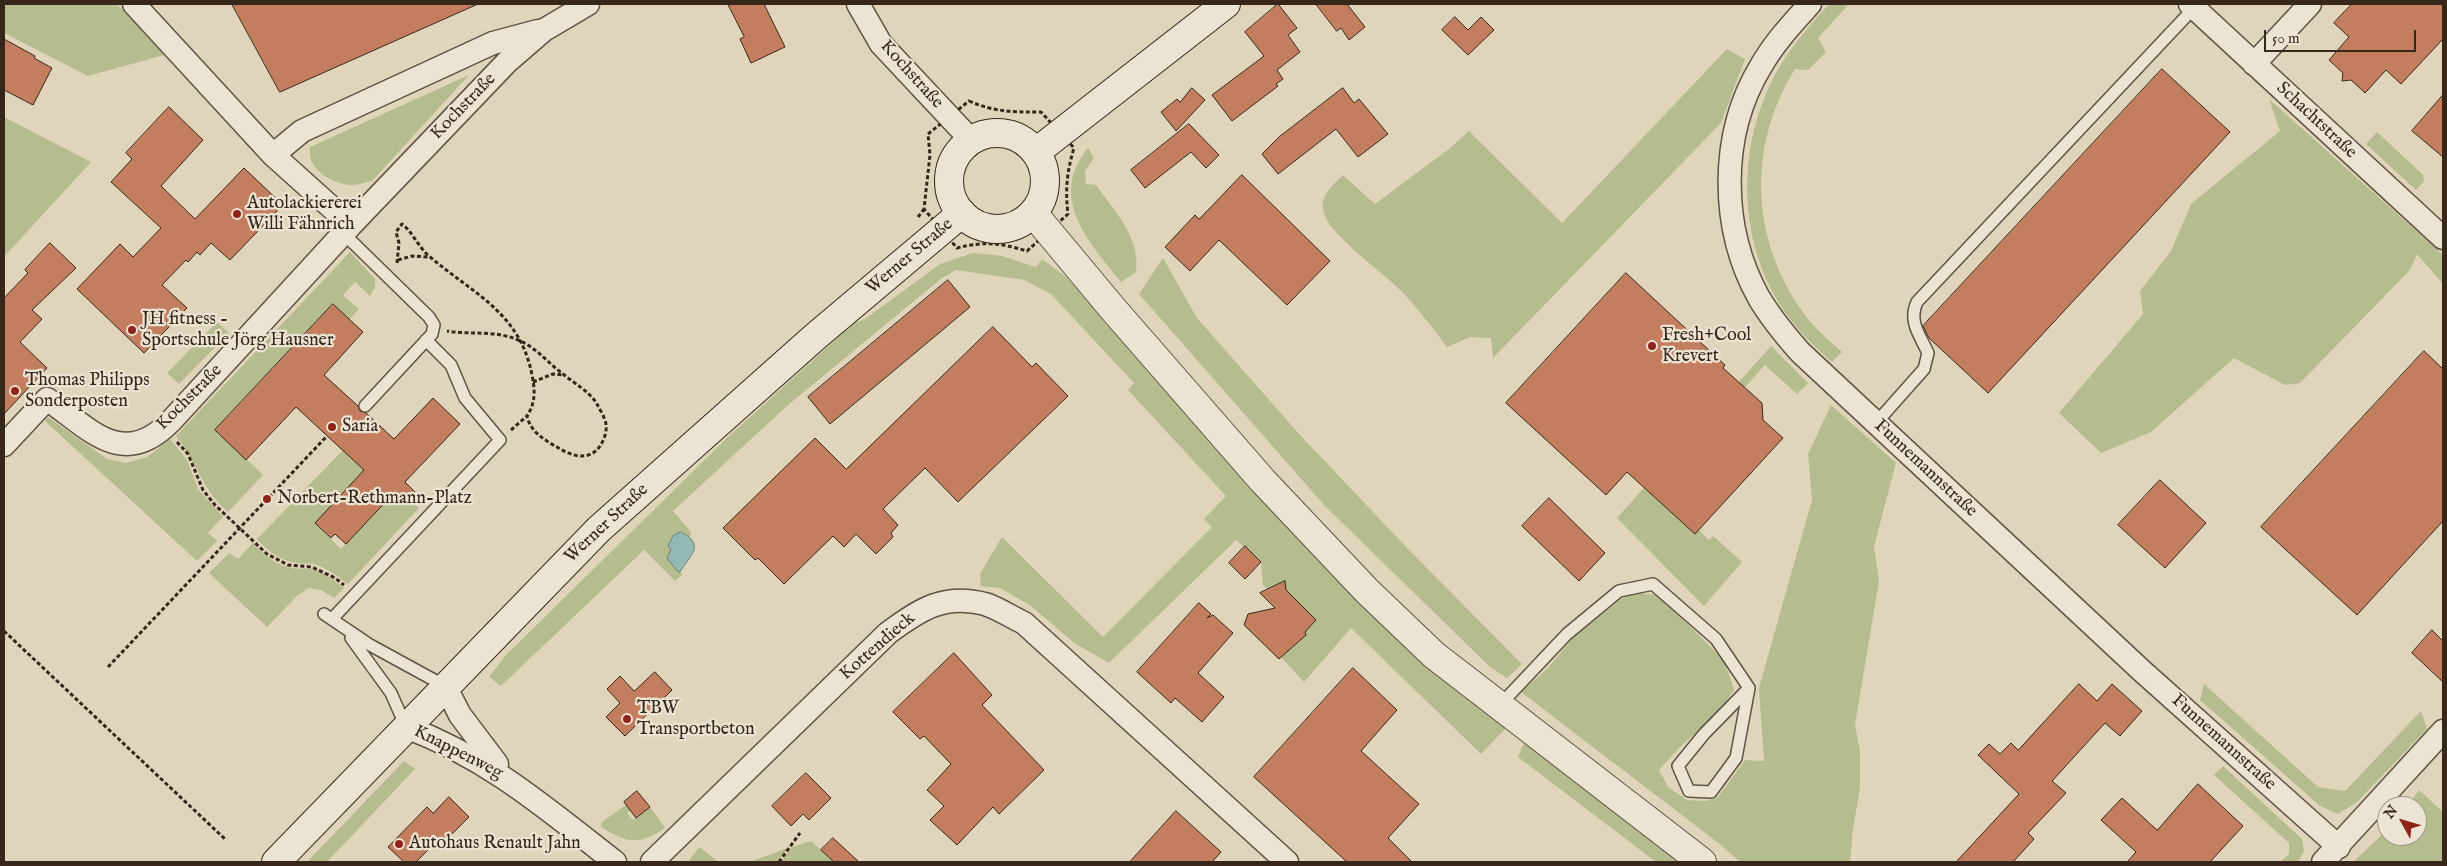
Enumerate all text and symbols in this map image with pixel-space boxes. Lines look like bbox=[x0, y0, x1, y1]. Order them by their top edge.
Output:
scale bar bbox=[2267, 20, 2420, 52]
text: 50 m bbox=[2272, 29, 2300, 48]
street label: Kochstraße bbox=[875, 36, 947, 114]
street label: Kochstraße bbox=[427, 69, 501, 145]
street label: Schachtstraße bbox=[2271, 78, 2361, 164]
place label: Autolackiererei Willi Fähnrich bbox=[247, 193, 362, 235]
marker: Autolackiererei Willi Fähnrich bbox=[231, 208, 243, 220]
street label: Werner Straße bbox=[862, 214, 958, 300]
place label: JH fitness - Sportschule Jörg Hausner bbox=[142, 309, 333, 352]
marker: JH fitness - Sportschule Jörg Hausner bbox=[126, 324, 138, 336]
place label: Fresh+Cool Krevert bbox=[1662, 325, 1751, 368]
marker: Fresh+Cool Krevert bbox=[1646, 340, 1658, 352]
street label: Kochstraße bbox=[153, 361, 227, 435]
place label: Thomas Philipps Sonderposten bbox=[25, 370, 150, 412]
marker: Thomas Philipps Sonderposten bbox=[9, 385, 21, 397]
place label: Saria bbox=[342, 416, 378, 438]
street label: Funnemannstraße bbox=[1869, 416, 1981, 522]
marker: Saria bbox=[326, 421, 338, 433]
street label: Werner Straße bbox=[561, 480, 653, 568]
place label: Norbert-Rethmann-Platz bbox=[277, 488, 472, 510]
marker: Norbert-Rethmann-Platz bbox=[261, 493, 273, 505]
street label: Kottendieck bbox=[836, 608, 920, 686]
street label: Funnemannstraße bbox=[2166, 690, 2280, 796]
place label: TBW Transportbeton bbox=[637, 698, 754, 741]
marker: TBW Transportbeton bbox=[621, 713, 633, 725]
street label: Knappenweg bbox=[410, 721, 506, 785]
north arrow bbox=[2377, 796, 2427, 846]
text: N bbox=[2380, 802, 2402, 823]
place label: Autohaus Renault Jahn bbox=[409, 833, 581, 855]
marker: Autohaus Renault Jahn bbox=[393, 838, 405, 850]

